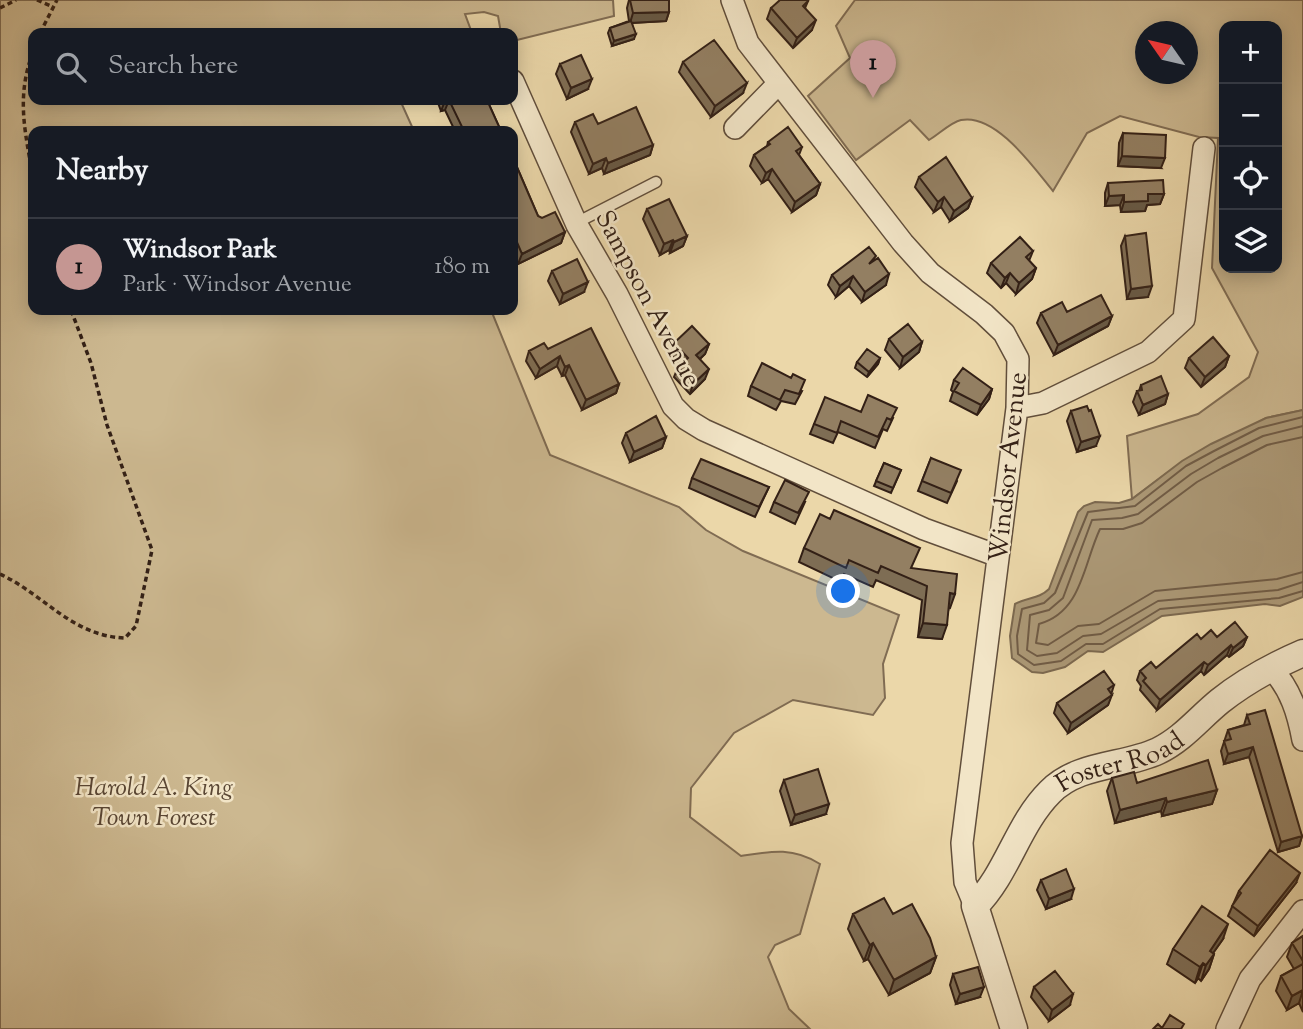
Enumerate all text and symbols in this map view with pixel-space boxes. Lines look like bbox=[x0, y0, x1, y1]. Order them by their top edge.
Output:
north arrow bbox=[1135, 21, 1198, 84]
map controls bbox=[1219, 21, 1282, 273]
button: + bbox=[1219, 21, 1282, 84]
search box bbox=[28, 28, 518, 105]
pin: 1 bbox=[850, 40, 896, 98]
icon: search bbox=[52, 48, 90, 86]
text: Search here bbox=[108, 48, 238, 85]
button: − bbox=[1219, 84, 1282, 147]
button: locate bbox=[1219, 147, 1282, 210]
text: Nearby bbox=[56, 150, 148, 193]
street label: Sampson Avenue bbox=[585, 204, 709, 394]
button: layers bbox=[1219, 210, 1282, 273]
text: Windsor Park bbox=[123, 232, 277, 269]
text: 1 bbox=[75, 251, 83, 284]
text: 180 m bbox=[435, 251, 490, 284]
text: Park · Windsor Avenue bbox=[123, 269, 352, 302]
street label: Windsor Avenue bbox=[981, 370, 1038, 564]
your location bbox=[826, 574, 860, 608]
street label: Foster Road bbox=[1049, 724, 1193, 803]
park label: Harold A. King Town Forest bbox=[75, 770, 233, 837]

